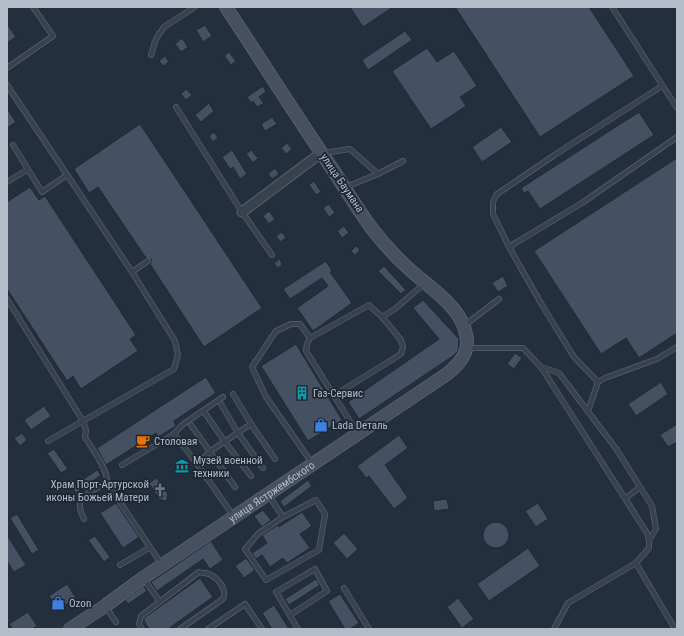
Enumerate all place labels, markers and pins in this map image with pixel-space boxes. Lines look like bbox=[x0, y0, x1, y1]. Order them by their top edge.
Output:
building icon: Газ-Сервис bbox=[294, 385, 310, 401]
place label: Газ-Сервис bbox=[313, 387, 363, 400]
shop icon: Lada Dеталь bbox=[313, 417, 329, 433]
place label: Lada Dеталь bbox=[332, 419, 388, 432]
cafe icon: Столовая bbox=[135, 433, 151, 449]
place label: Столовая bbox=[154, 435, 197, 448]
place label: Музей военной техники bbox=[193, 454, 263, 480]
museum icon: Музей военной техники bbox=[174, 458, 190, 474]
place label: Храм Порт-Артурской иконы Божьей Матери bbox=[46, 478, 149, 504]
church icon: Храм Порт-Артурской иконы Божьей Матери bbox=[152, 482, 168, 498]
shop icon: Ozon bbox=[50, 595, 66, 611]
place label: Ozon bbox=[69, 597, 91, 610]

